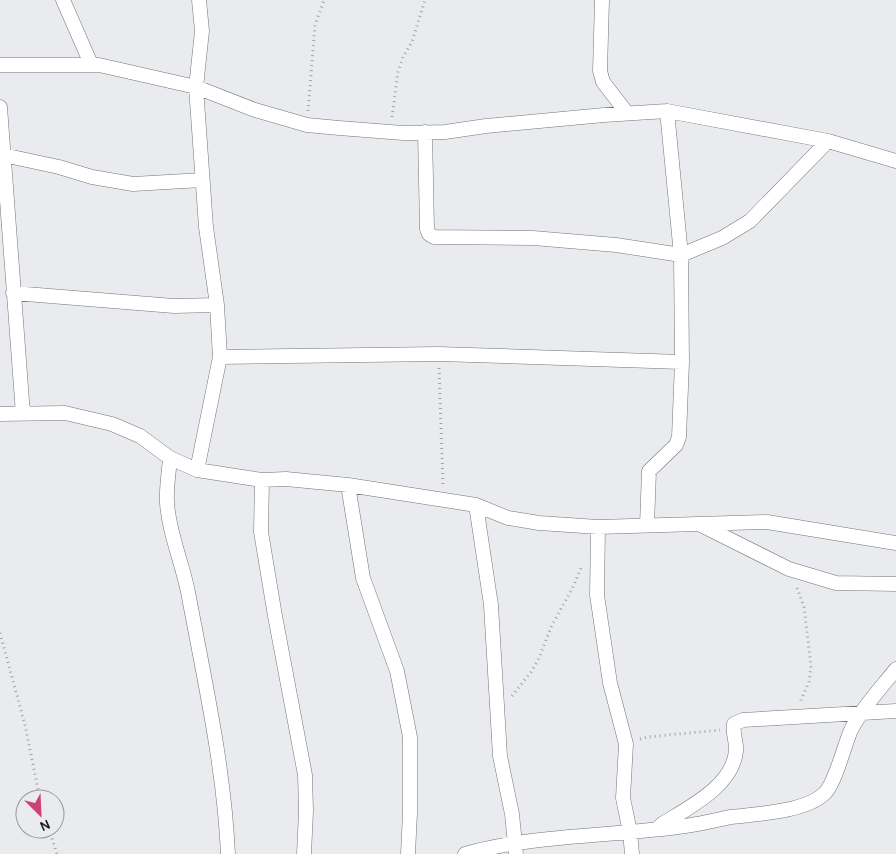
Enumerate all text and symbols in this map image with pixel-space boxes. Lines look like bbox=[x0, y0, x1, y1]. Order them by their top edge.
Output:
north arrow bbox=[15, 789, 65, 839]
text: N bbox=[37, 816, 53, 835]

